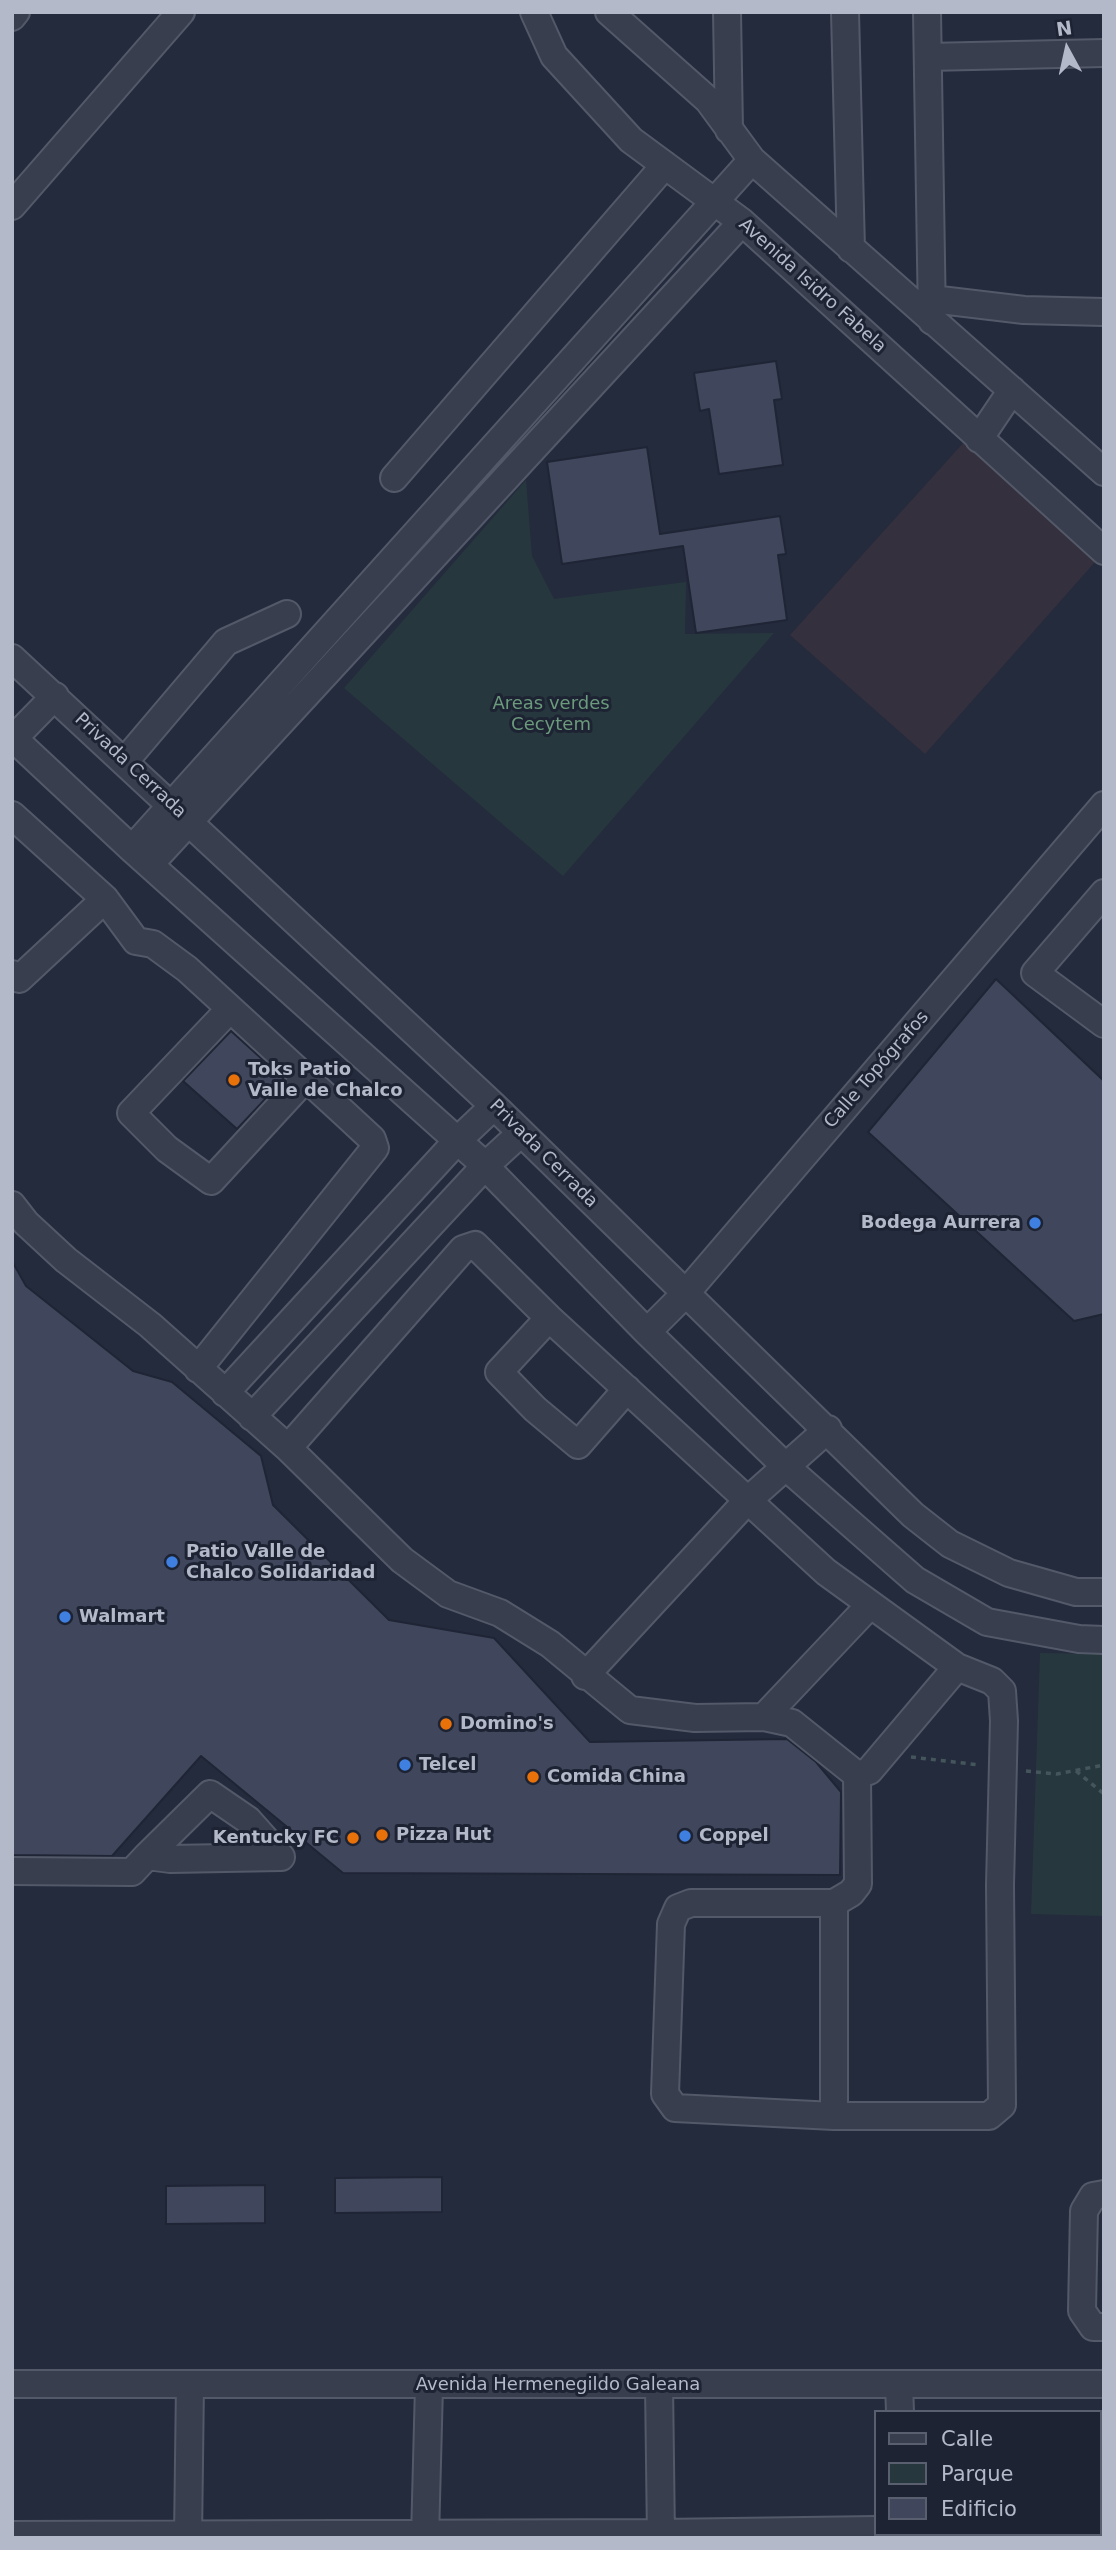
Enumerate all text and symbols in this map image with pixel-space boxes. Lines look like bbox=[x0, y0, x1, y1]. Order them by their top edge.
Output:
north arrow bbox=[1032, 14, 1102, 84]
text: N bbox=[1055, 16, 1073, 40]
street label: Avenida Isidro Fabela bbox=[734, 214, 890, 358]
park label: Areas verdes Cecytem bbox=[492, 693, 610, 736]
street label: Privada Cerrada bbox=[70, 709, 190, 823]
street label: Calle Topógrafos bbox=[820, 1007, 934, 1133]
place label: Toks Patio Valle de Chalco bbox=[248, 1059, 403, 1102]
marker: Toks Patio Valle de Chalco bbox=[226, 1072, 242, 1088]
street label: Privada Cerrada bbox=[484, 1095, 602, 1213]
place label: Bodega Aurrera bbox=[861, 1212, 1021, 1234]
marker: Bodega Aurrera bbox=[1027, 1215, 1043, 1231]
place label: Patio Valle de Chalco Solidaridad bbox=[186, 1541, 375, 1584]
marker: Patio Valle de Chalco Solidaridad bbox=[164, 1554, 180, 1570]
place label: Walmart bbox=[79, 1606, 165, 1628]
marker: Walmart bbox=[57, 1609, 73, 1625]
place label: Domino's bbox=[460, 1713, 554, 1735]
marker: Domino's bbox=[438, 1716, 454, 1732]
place label: Telcel bbox=[419, 1754, 476, 1776]
marker: Telcel bbox=[397, 1757, 413, 1773]
place label: Comida China bbox=[547, 1766, 686, 1788]
marker: Comida China bbox=[525, 1769, 541, 1785]
place label: Pizza Hut bbox=[396, 1824, 491, 1846]
place label: Coppel bbox=[699, 1825, 769, 1847]
place label: Kentucky FC bbox=[213, 1827, 339, 1849]
marker: Pizza Hut bbox=[374, 1827, 390, 1843]
marker: Coppel bbox=[677, 1828, 693, 1844]
marker: Kentucky FC bbox=[345, 1830, 361, 1846]
street label: Avenida Hermenegildo Galeana bbox=[416, 2374, 700, 2396]
legend bbox=[874, 2410, 1102, 2536]
text: Calle bbox=[941, 2427, 993, 2451]
text: Parque bbox=[941, 2462, 1013, 2486]
text: Edificio bbox=[941, 2497, 1017, 2521]

